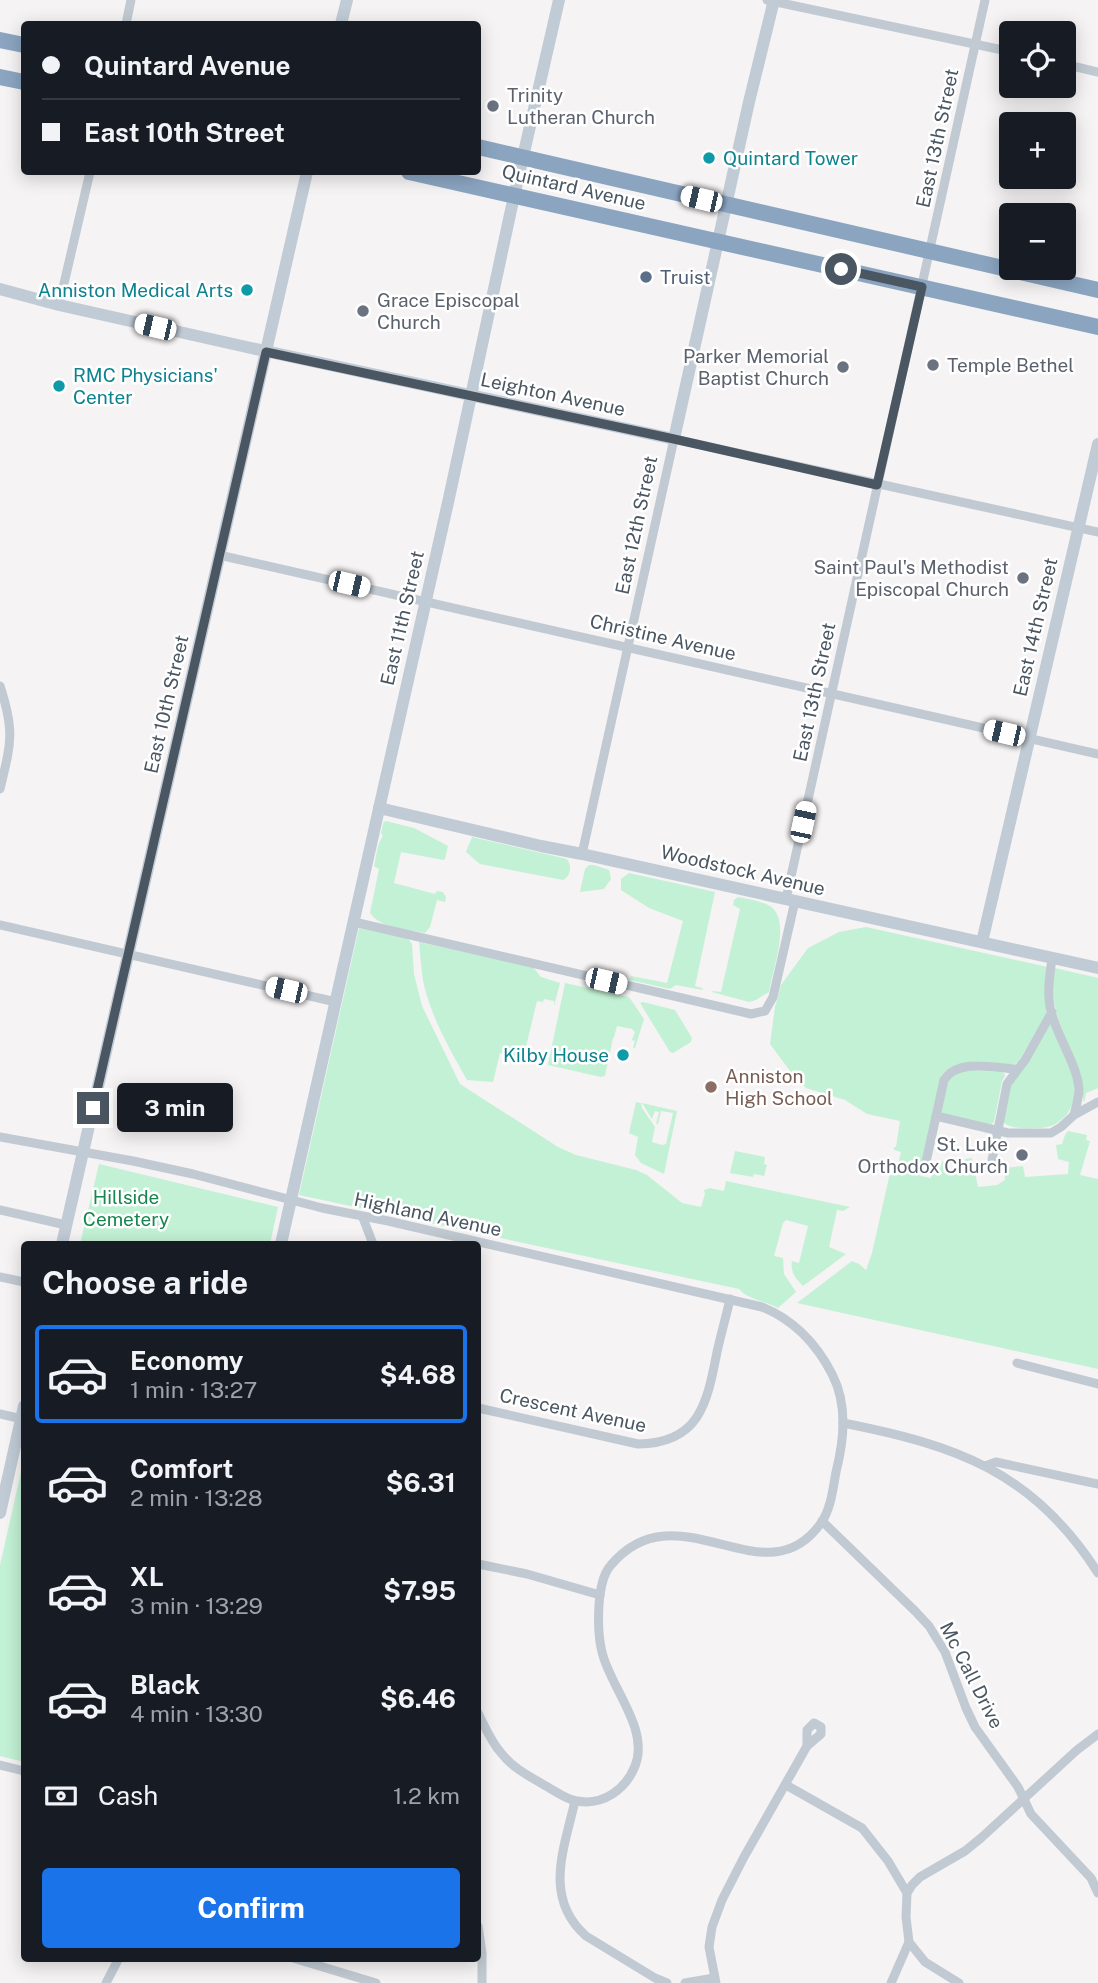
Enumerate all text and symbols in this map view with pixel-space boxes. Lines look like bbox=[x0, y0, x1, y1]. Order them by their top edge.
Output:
map controls bbox=[999, 21, 1076, 280]
button: locate bbox=[999, 21, 1076, 98]
text: Quintard Avenue bbox=[84, 50, 291, 81]
street label: East 13th Street bbox=[912, 66, 962, 210]
place label: Trinity Lutheran Church bbox=[507, 84, 655, 128]
marker: Trinity Lutheran Church bbox=[485, 98, 501, 114]
button: + bbox=[999, 112, 1076, 189]
text: East 10th Street bbox=[84, 117, 285, 148]
place label: Quintard Tower bbox=[723, 147, 858, 169]
marker: Quintard Tower bbox=[701, 150, 717, 166]
street label: Quintard Avenue bbox=[500, 160, 648, 214]
car bbox=[679, 184, 724, 214]
button: − bbox=[999, 203, 1076, 280]
route start bbox=[825, 253, 857, 285]
place label: Truist bbox=[660, 266, 711, 288]
marker: Truist bbox=[638, 269, 654, 285]
place label: Anniston Medical Arts bbox=[38, 279, 233, 301]
marker: Anniston Medical Arts bbox=[239, 282, 255, 298]
place label: Grace Episcopal Church bbox=[377, 289, 520, 333]
marker: Grace Episcopal Church bbox=[355, 303, 371, 319]
car bbox=[133, 312, 178, 342]
place label: Parker Memorial Baptist Church bbox=[683, 345, 829, 389]
place label: Temple Bethel bbox=[947, 354, 1074, 376]
marker: Temple Bethel bbox=[925, 357, 941, 373]
marker: Parker Memorial Baptist Church bbox=[835, 359, 851, 375]
place label: RMC Physicians' Center bbox=[73, 364, 218, 408]
street label: Leighton Avenue bbox=[479, 368, 627, 420]
marker: RMC Physicians' Center bbox=[51, 378, 67, 394]
street label: East 12th Street bbox=[611, 454, 661, 596]
street label: East 11th Street bbox=[376, 549, 428, 687]
place label: Saint Paul's Methodist Episcopal Church bbox=[813, 556, 1009, 600]
street label: East 14th Street bbox=[1008, 556, 1062, 698]
car bbox=[327, 569, 372, 599]
marker: Saint Paul's Methodist Episcopal Church bbox=[1015, 570, 1031, 586]
street label: Christine Avenue bbox=[588, 609, 738, 665]
street label: East 13th Street bbox=[789, 620, 839, 764]
street label: East 10th Street bbox=[139, 633, 193, 775]
car bbox=[982, 718, 1027, 748]
car bbox=[789, 799, 818, 845]
street label: Woodstock Avenue bbox=[659, 840, 827, 900]
car bbox=[584, 966, 629, 996]
car bbox=[264, 975, 309, 1005]
place label: Kilby House bbox=[503, 1044, 609, 1066]
marker: Kilby House bbox=[615, 1047, 631, 1063]
place label: Anniston High School bbox=[725, 1065, 833, 1109]
marker: Anniston High School bbox=[703, 1079, 719, 1095]
callout: 3 min bbox=[118, 1084, 233, 1132]
route end bbox=[77, 1092, 109, 1124]
text: 3 min bbox=[145, 1094, 205, 1121]
place label: St. Luke Orthodox Church bbox=[858, 1133, 1008, 1177]
marker: St. Luke Orthodox Church bbox=[1014, 1147, 1030, 1163]
park label: Hillside Cemetery bbox=[83, 1186, 169, 1230]
street label: Highland Avenue bbox=[352, 1188, 504, 1240]
text: Choose a ride bbox=[42, 1264, 248, 1301]
icon: car bbox=[46, 1343, 109, 1406]
text: Economy bbox=[130, 1345, 243, 1376]
text: $4.68 bbox=[380, 1359, 456, 1390]
text: 1 min · 13:27 bbox=[130, 1376, 257, 1403]
street label: Crescent Avenue bbox=[498, 1384, 648, 1436]
icon: car bbox=[46, 1451, 109, 1514]
text: Comfort bbox=[130, 1453, 233, 1484]
text: $6.31 bbox=[386, 1467, 456, 1498]
text: 2 min · 13:28 bbox=[130, 1484, 263, 1511]
icon: car bbox=[46, 1559, 109, 1622]
text: XL bbox=[130, 1561, 164, 1592]
text: $7.95 bbox=[383, 1575, 456, 1606]
text: 3 min · 13:29 bbox=[130, 1592, 263, 1619]
street label: Mc Call Drive bbox=[936, 1618, 1008, 1732]
icon: car bbox=[46, 1667, 109, 1730]
text: Black bbox=[130, 1669, 200, 1700]
text: $6.46 bbox=[380, 1683, 456, 1714]
text: 4 min · 13:30 bbox=[130, 1700, 263, 1727]
icon: cash bbox=[42, 1777, 80, 1815]
text: Cash bbox=[98, 1780, 158, 1811]
text: 1.2 km bbox=[393, 1782, 460, 1809]
button: Confirm bbox=[42, 1868, 460, 1948]

